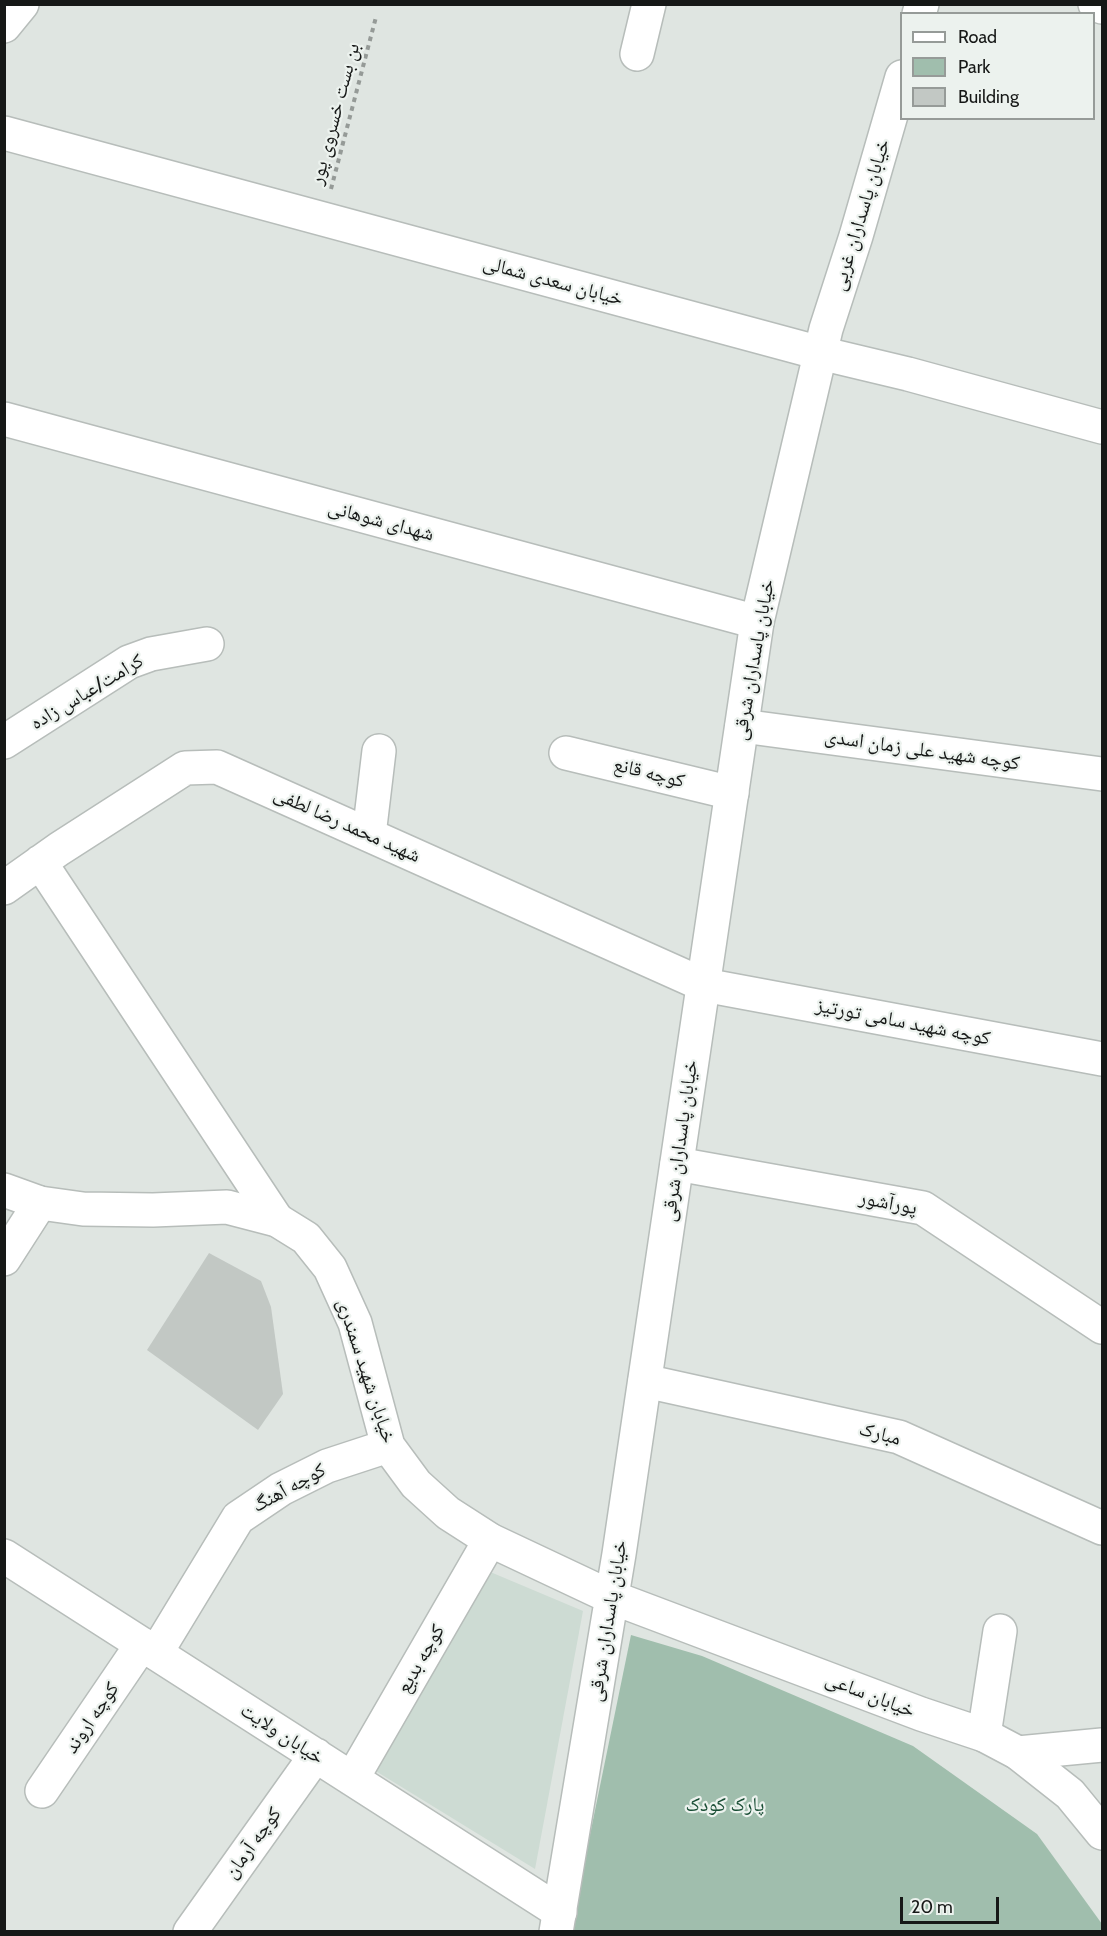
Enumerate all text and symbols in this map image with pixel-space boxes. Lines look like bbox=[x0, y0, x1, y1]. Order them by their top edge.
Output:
legend bbox=[900, 12, 1095, 120]
text: Road bbox=[958, 26, 997, 48]
street label: بن بست خسروی پور bbox=[305, 41, 365, 187]
text: Park bbox=[958, 56, 990, 78]
text: Building bbox=[958, 86, 1019, 108]
street label: خیابان پاسداران غربی bbox=[827, 136, 895, 294]
street label: خیابان سعدی شمالی bbox=[480, 251, 626, 311]
street label: شهدای شوهانی bbox=[325, 495, 437, 547]
street label: خیابان پاسداران شرقی bbox=[728, 578, 780, 742]
street label: کرامت/عباس زاده bbox=[26, 649, 148, 735]
street label: کوچه شهید علی زمان اسدی bbox=[823, 724, 1021, 776]
street label: کوچه قانع bbox=[611, 753, 687, 793]
street label: شهید محمد رضا لطفی bbox=[270, 782, 424, 868]
street label: کوچه شهید سامی تورتیز bbox=[814, 993, 992, 1051]
street label: خیابان پاسداران شرقی bbox=[657, 1059, 703, 1223]
street label: پورآشور bbox=[857, 1186, 919, 1220]
street label: خیابان شهید سمندری bbox=[331, 1296, 401, 1446]
street label: مبارک bbox=[857, 1417, 903, 1451]
street label: کوچه آهنگ bbox=[248, 1458, 330, 1518]
street label: خیابان پاسداران شرقی bbox=[583, 1539, 633, 1703]
street label: کوچه بدیع bbox=[392, 1620, 450, 1698]
street label: خیابان ساعی bbox=[822, 1667, 918, 1723]
street label: کوچه اروند bbox=[59, 1678, 125, 1758]
street label: خیابان ولایت bbox=[236, 1698, 328, 1770]
park label: پارک کودک bbox=[686, 1793, 764, 1817]
street label: کوچه آرمان bbox=[219, 1803, 287, 1883]
scale bar bbox=[903, 1885, 1002, 1923]
text: 20 m bbox=[911, 1896, 953, 1918]

